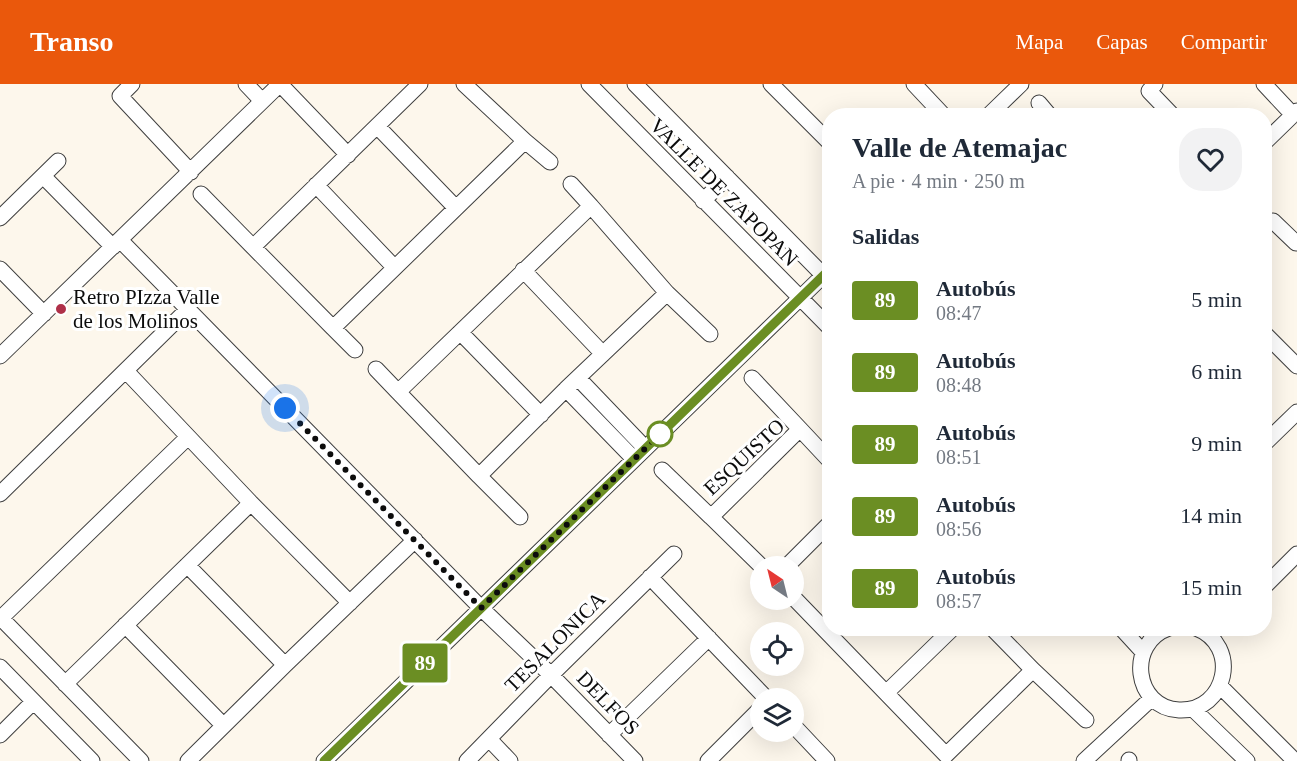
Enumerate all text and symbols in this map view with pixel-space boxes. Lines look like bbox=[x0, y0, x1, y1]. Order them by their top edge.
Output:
text: Transo bbox=[30, 26, 114, 57]
text: Mapa bbox=[1016, 30, 1063, 54]
text: Capas bbox=[1096, 30, 1148, 54]
text: Compartir bbox=[1181, 30, 1267, 54]
street label: VALLE DE ZAPOPAN bbox=[645, 113, 803, 271]
button: heart bbox=[1179, 128, 1242, 191]
text: Valle de Atemajac bbox=[852, 132, 1067, 163]
text: A pie · 4 min · 250 m bbox=[852, 170, 1025, 192]
text: Salidas bbox=[852, 224, 919, 249]
text: Autobús bbox=[936, 276, 1015, 301]
place label: Retro PIzza Valle de los Molinos bbox=[73, 285, 220, 333]
text: 5 min bbox=[1191, 287, 1242, 312]
text: 89 bbox=[875, 288, 896, 312]
marker: Retro PIzza Valle de los Molinos bbox=[54, 302, 68, 316]
text: 08:47 bbox=[936, 302, 982, 324]
text: Autobús bbox=[936, 348, 1015, 373]
text: 6 min bbox=[1191, 359, 1242, 384]
text: 89 bbox=[875, 360, 896, 384]
text: 08:48 bbox=[936, 374, 982, 396]
your location bbox=[270, 393, 300, 423]
street label: ESQUISTO bbox=[699, 414, 789, 500]
text: Autobús bbox=[936, 420, 1015, 445]
unlabelled marker bbox=[647, 421, 673, 447]
text: 9 min bbox=[1191, 431, 1242, 456]
text: 89 bbox=[875, 432, 896, 456]
text: 08:51 bbox=[936, 446, 982, 468]
text: Autobús bbox=[936, 492, 1015, 517]
text: 14 min bbox=[1180, 503, 1242, 528]
text: 89 bbox=[875, 504, 896, 528]
text: 08:56 bbox=[936, 518, 982, 540]
north arrow bbox=[750, 556, 804, 610]
map controls bbox=[750, 556, 804, 742]
text: Autobús bbox=[936, 564, 1015, 589]
text: 15 min bbox=[1180, 575, 1242, 600]
text: 89 bbox=[875, 576, 896, 600]
street label: TESALONICA bbox=[500, 586, 611, 697]
text: 08:57 bbox=[936, 590, 982, 612]
button: locate bbox=[750, 622, 804, 676]
line badge: 89 bbox=[398, 644, 452, 682]
text: 89 bbox=[415, 651, 436, 675]
street label: DELFOS bbox=[572, 666, 644, 740]
button: layers bbox=[750, 688, 804, 742]

